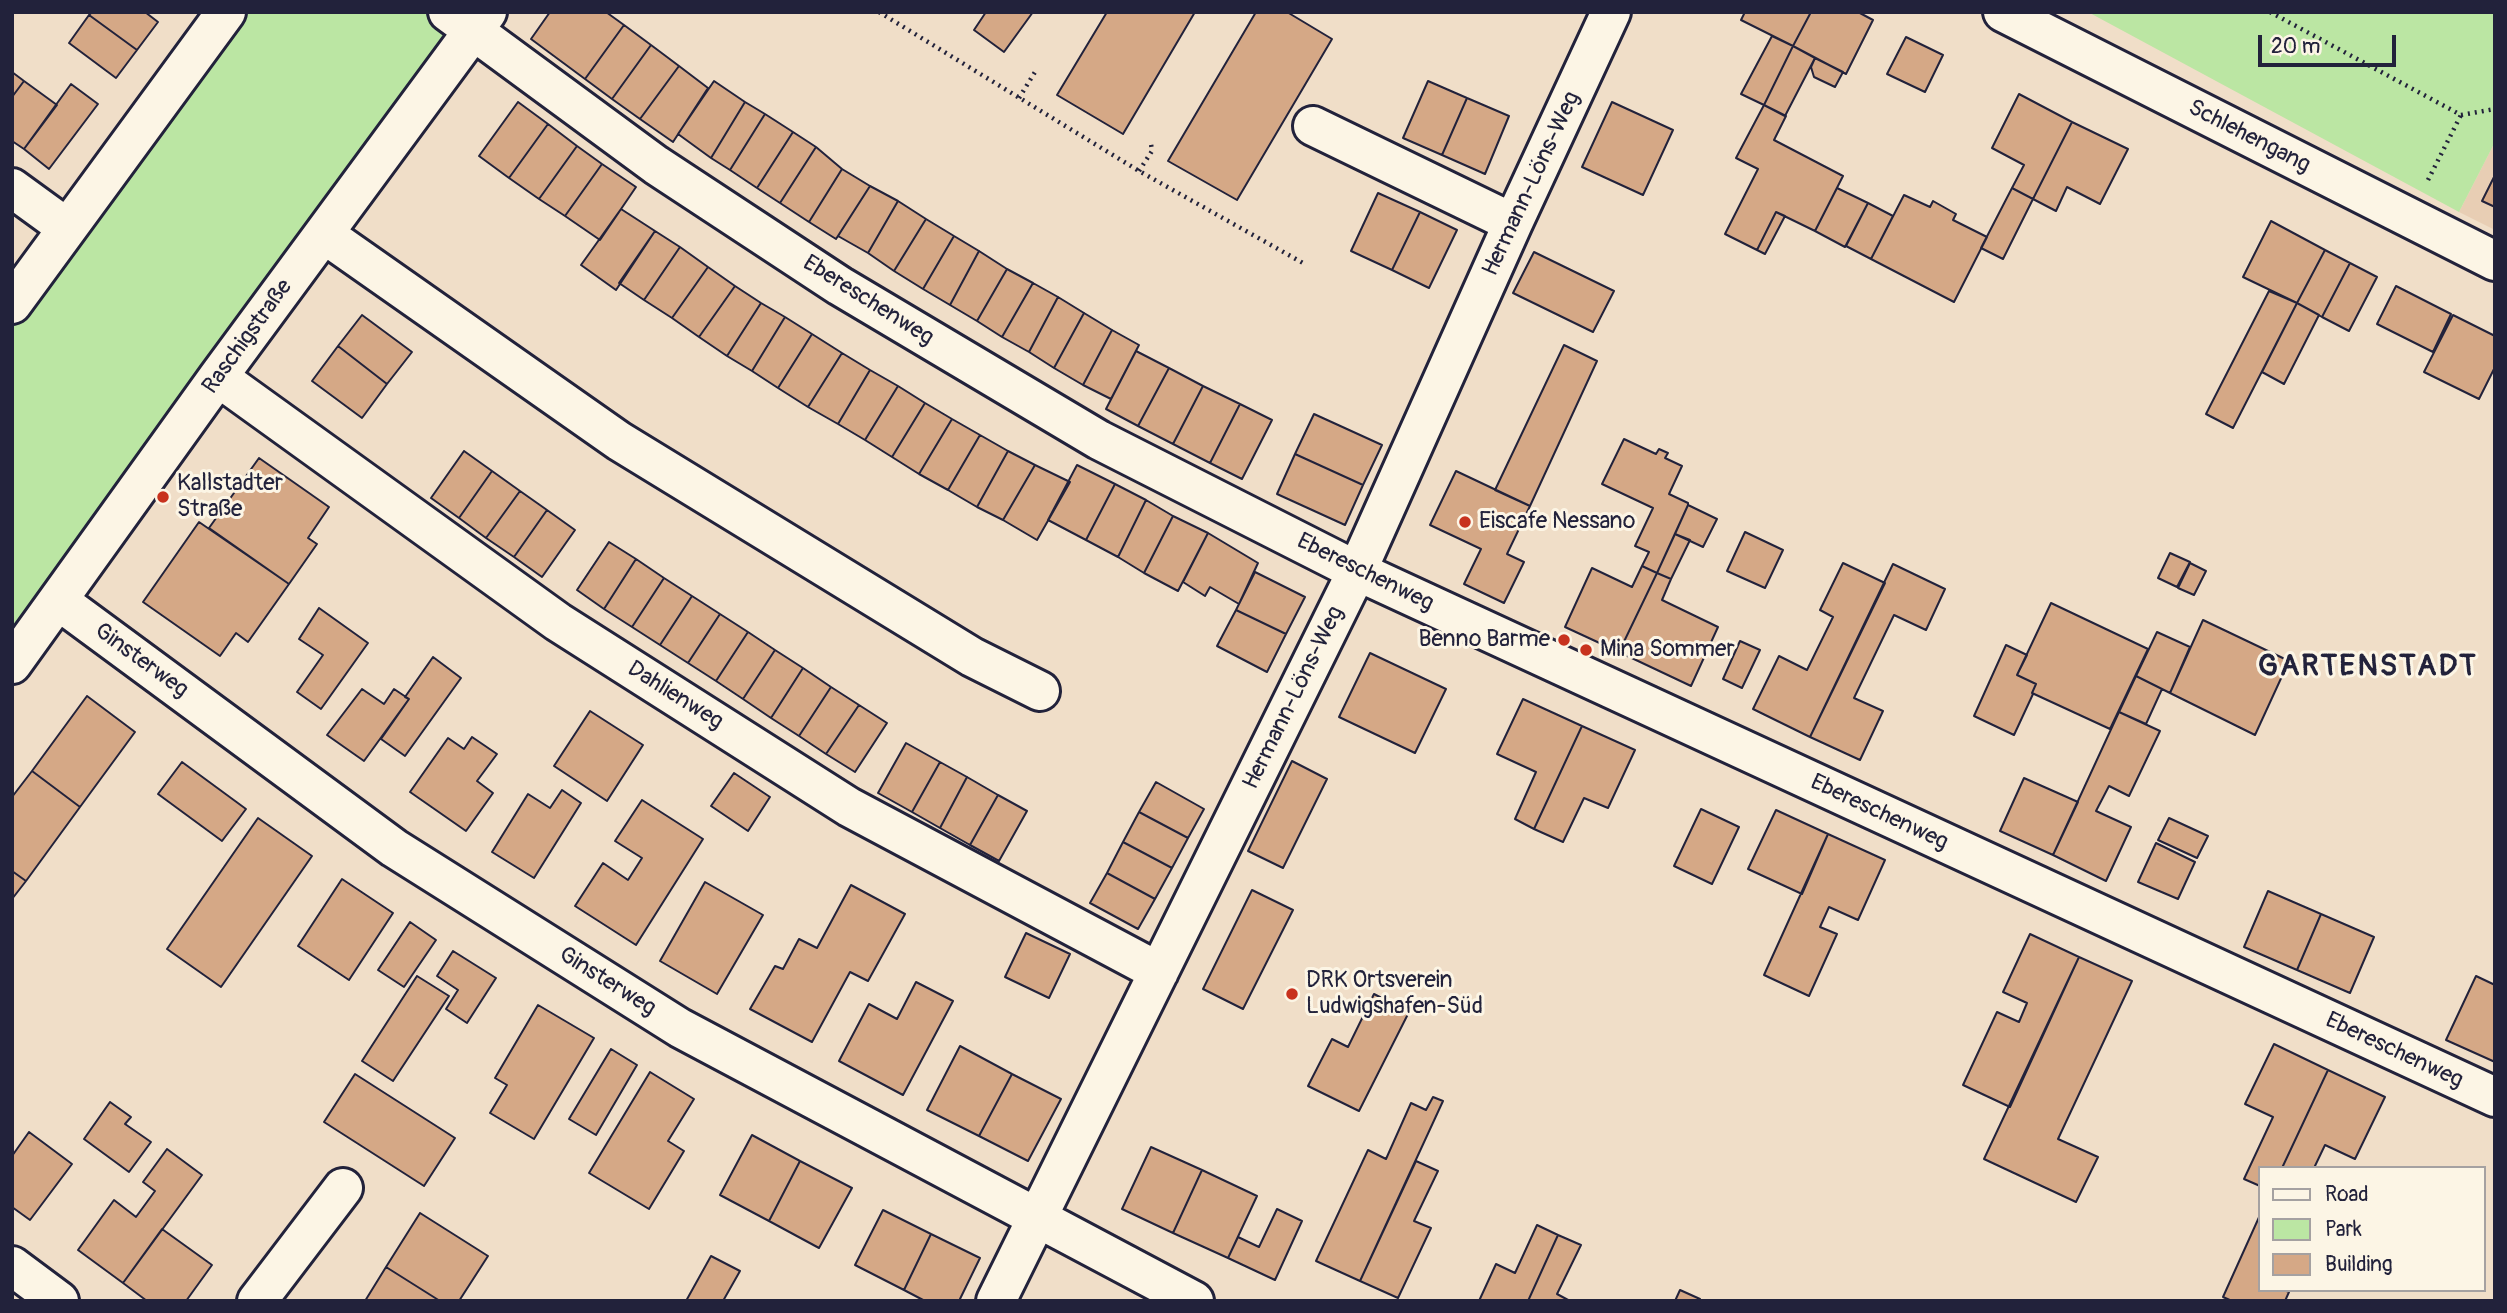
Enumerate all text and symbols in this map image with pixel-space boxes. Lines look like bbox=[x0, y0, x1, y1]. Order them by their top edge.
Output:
scale bar bbox=[2262, 21, 2400, 65]
text: 20 m bbox=[2271, 33, 2320, 60]
street label: Hermann-Löns-Weg bbox=[1477, 87, 1587, 281]
street label: Schlehengang bbox=[2183, 94, 2315, 180]
street label: Ebereschenweg bbox=[798, 250, 938, 352]
street label: Raschigstraße bbox=[197, 274, 299, 400]
place label: Kallstadter Straße bbox=[177, 470, 283, 524]
marker: Kallstadter Straße bbox=[155, 489, 171, 505]
place label: Eiscafe Nessano bbox=[1479, 508, 1635, 536]
marker: Eiscafe Nessano bbox=[1457, 514, 1473, 530]
street label: Ebereschenweg bbox=[1292, 528, 1438, 618]
street label: Hermann-Löns-Weg bbox=[1238, 602, 1350, 794]
street label: Ginsterweg bbox=[89, 618, 193, 704]
place label: Benno Barme bbox=[1419, 626, 1550, 654]
marker: Benno Barme bbox=[1556, 632, 1572, 648]
place label: Mina Sommer bbox=[1600, 636, 1735, 664]
marker: Mina Sommer bbox=[1578, 642, 1594, 658]
district label: GARTENSTADT bbox=[2259, 649, 2477, 685]
street label: Dahlienweg bbox=[622, 656, 728, 736]
street label: Ebereschenweg bbox=[1806, 769, 1952, 857]
street label: Ginsterweg bbox=[553, 941, 661, 1023]
place label: DRK Ortsverein Ludwigshafen-Süd bbox=[1306, 967, 1483, 1021]
marker: DRK Ortsverein Ludwigshafen-Süd bbox=[1284, 986, 1300, 1002]
street label: Ebereschenweg bbox=[2321, 1007, 2467, 1095]
legend bbox=[2258, 1166, 2486, 1292]
text: Road bbox=[2325, 1181, 2369, 1208]
text: Park bbox=[2325, 1216, 2362, 1243]
text: Building bbox=[2325, 1251, 2392, 1278]

